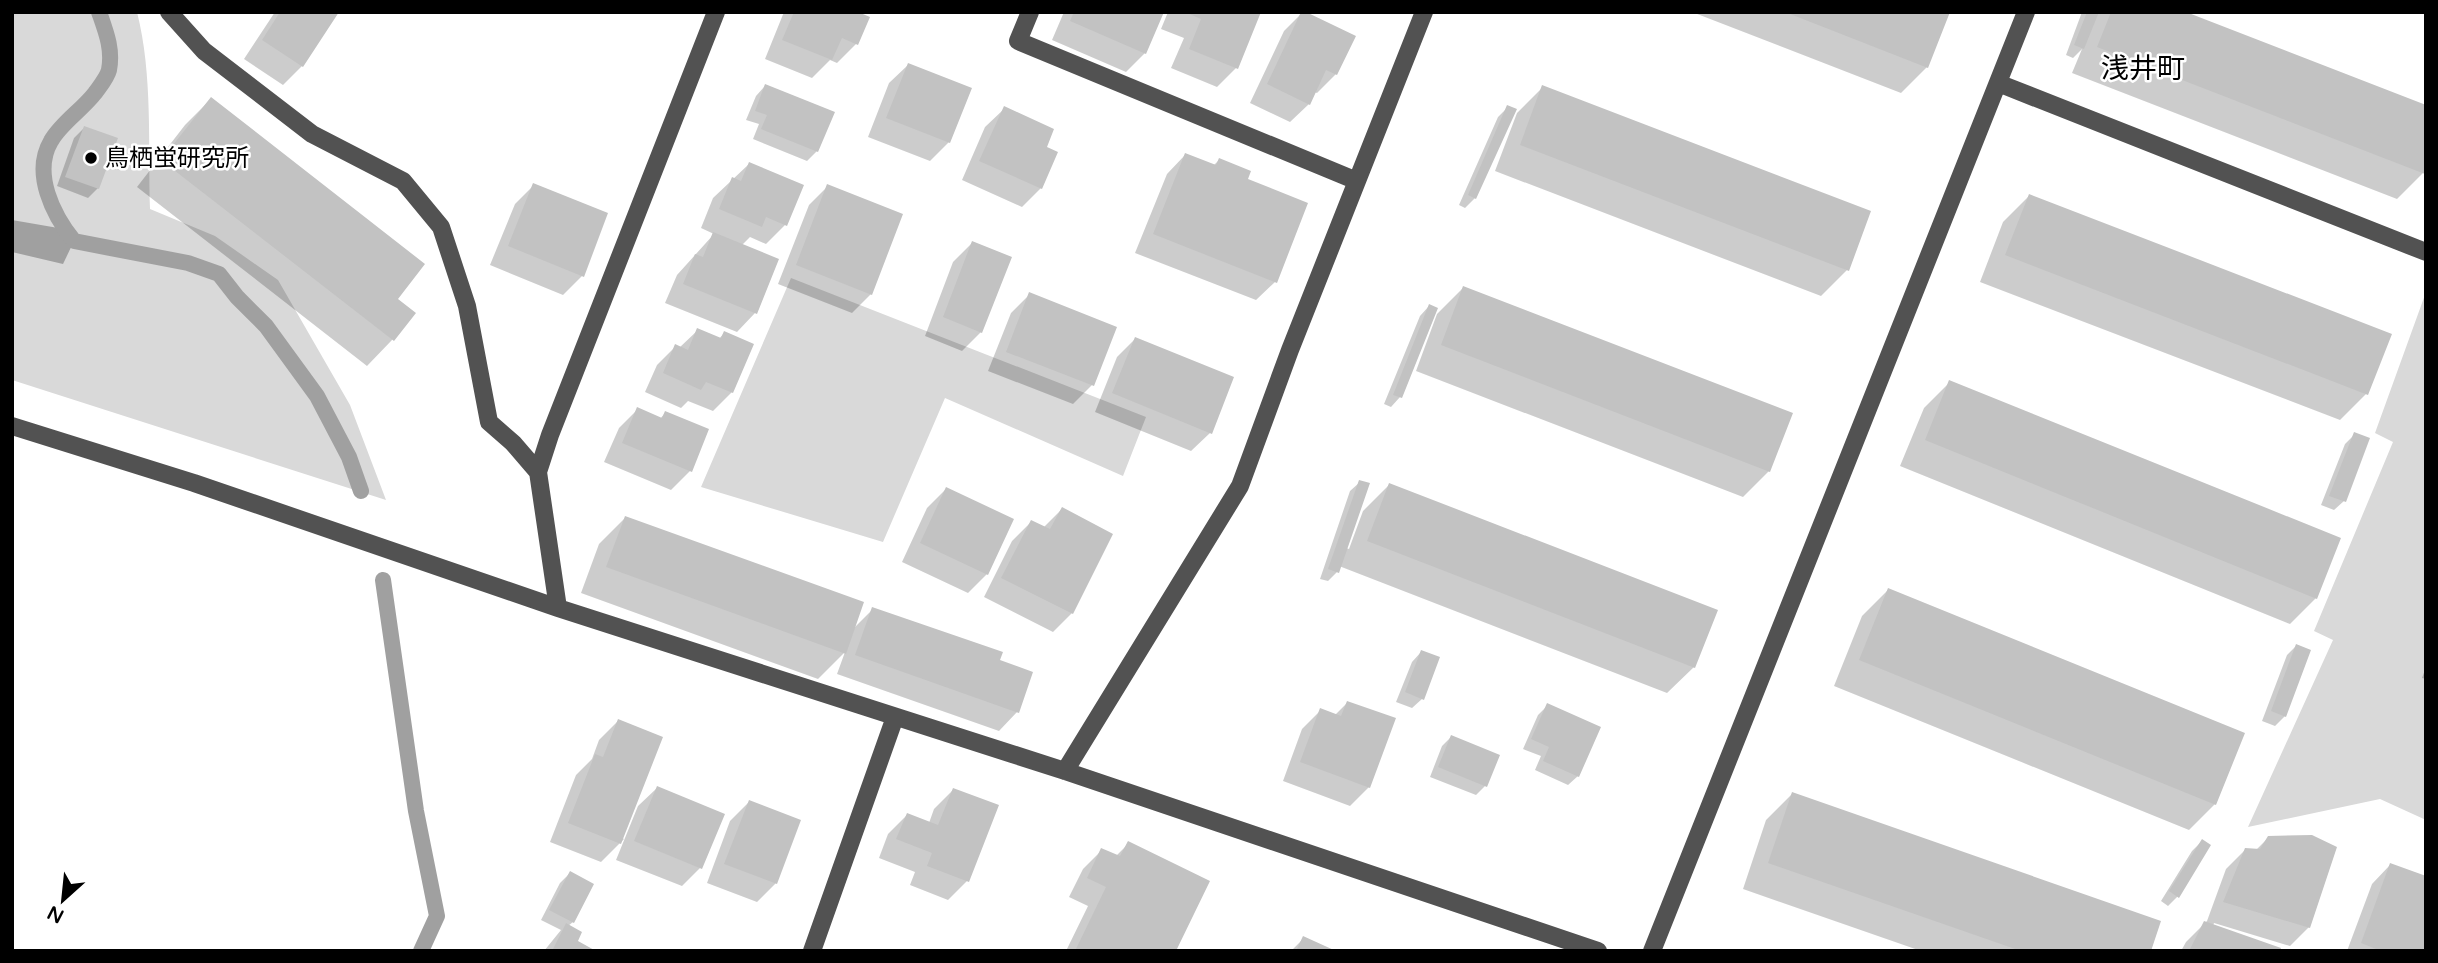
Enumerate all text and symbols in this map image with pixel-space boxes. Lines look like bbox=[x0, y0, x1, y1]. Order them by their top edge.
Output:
district label: 浅井町 bbox=[2101, 52, 2185, 86]
place label: 鳥栖蛍研究所 bbox=[105, 144, 249, 173]
marker: 鳥栖蛍研究所 bbox=[83, 150, 99, 166]
north arrow bbox=[28, 865, 98, 935]
text: N bbox=[44, 901, 68, 928]

